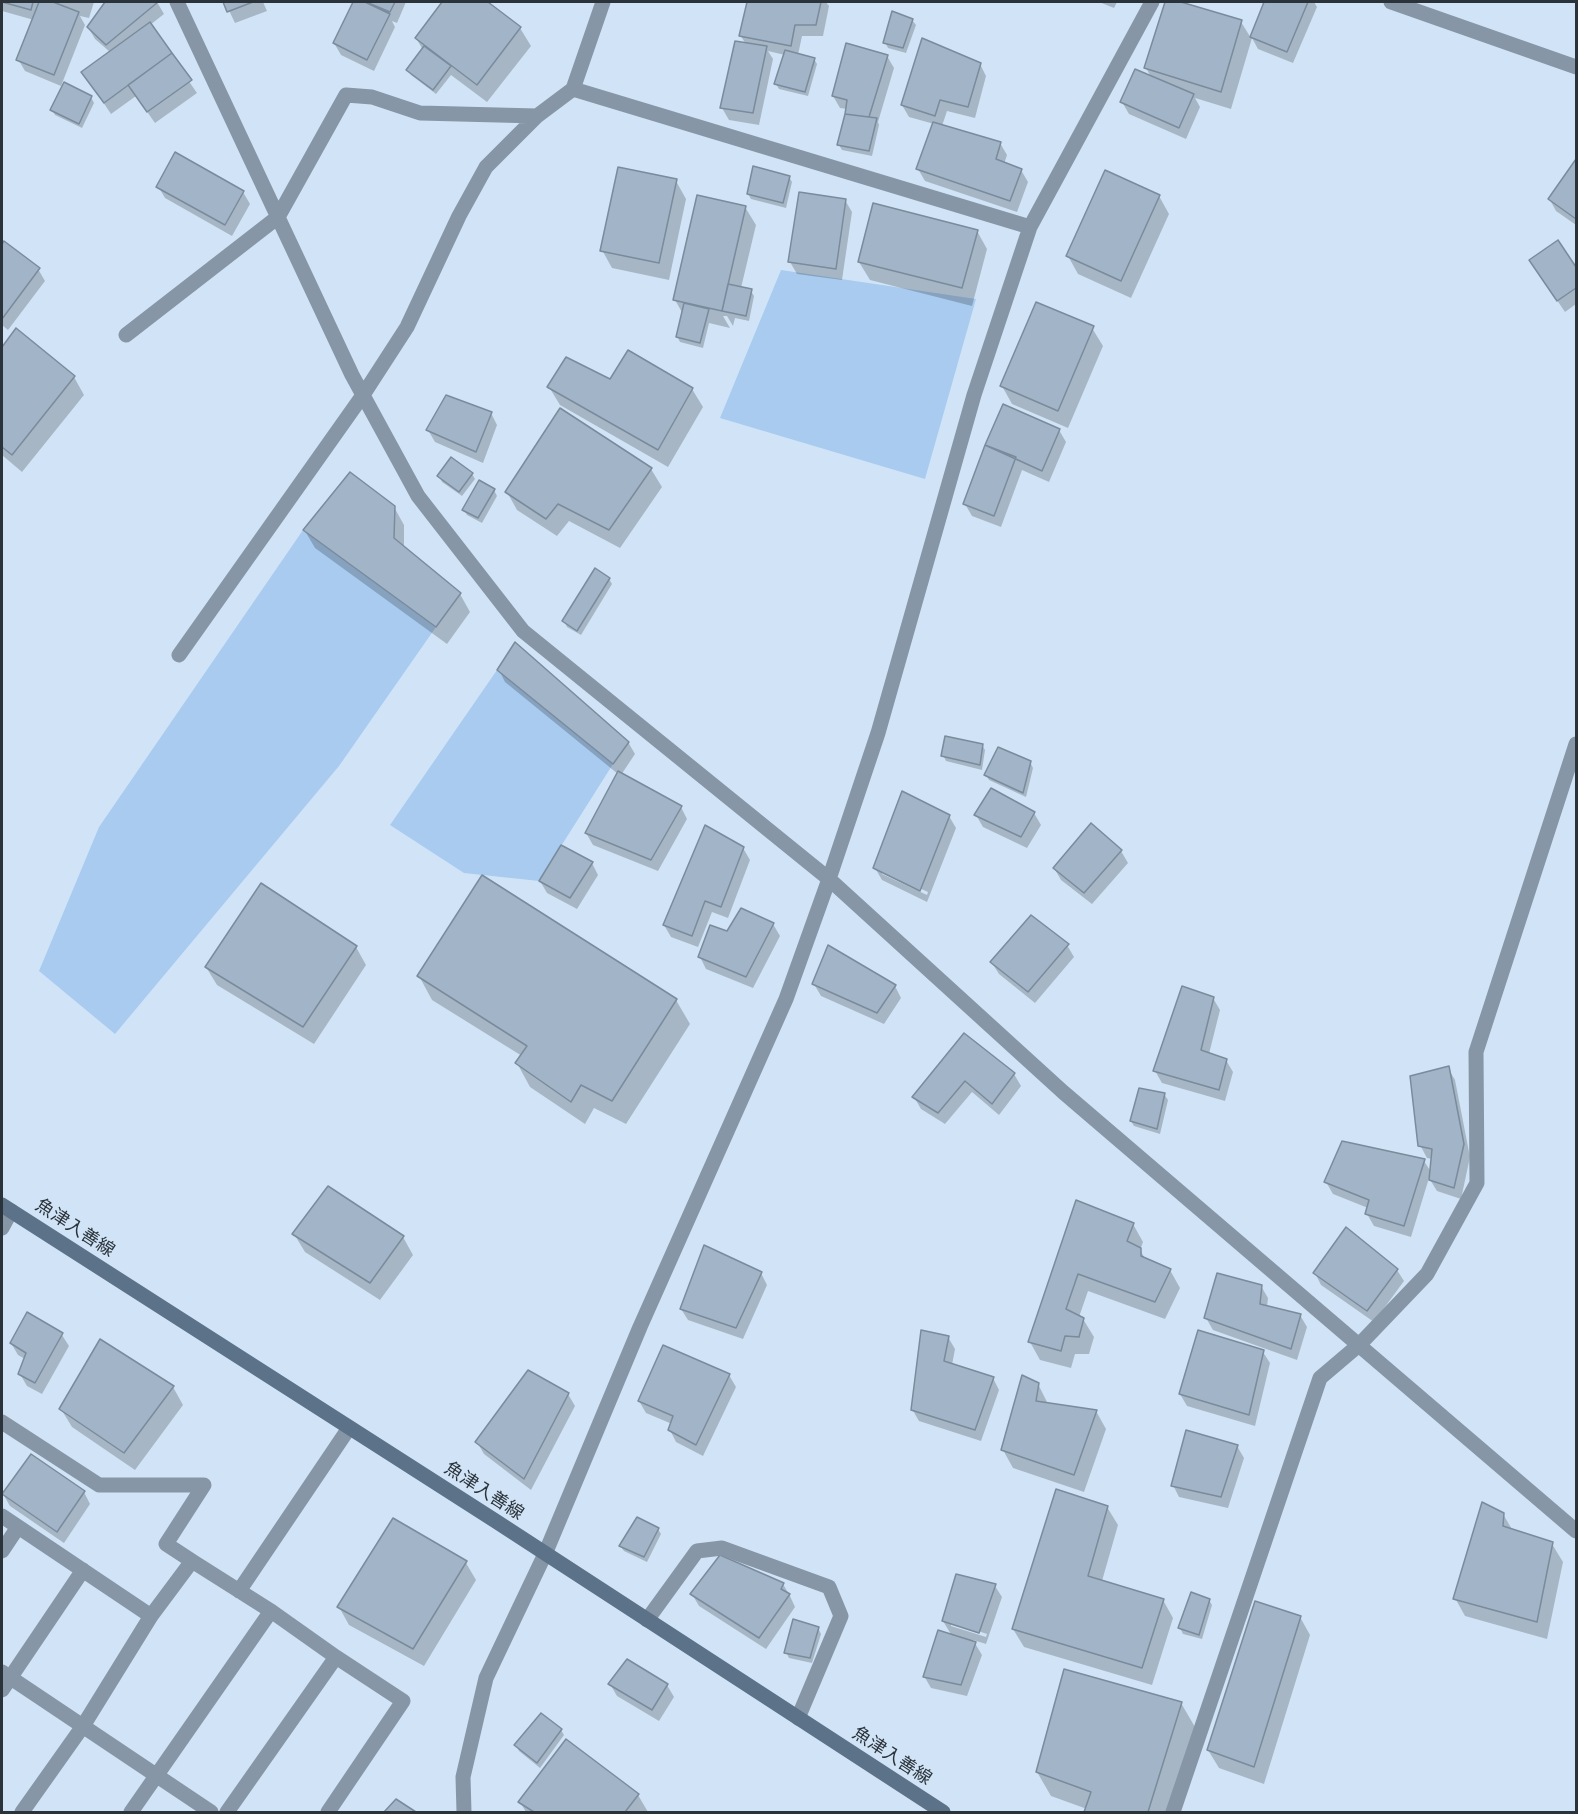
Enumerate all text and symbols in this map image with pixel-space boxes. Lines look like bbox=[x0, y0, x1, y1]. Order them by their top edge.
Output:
street label: 魚津入善線 bbox=[31, 1194, 119, 1262]
street label: 魚津入善線 bbox=[440, 1457, 528, 1525]
street label: 魚津入善線 bbox=[848, 1722, 936, 1790]

